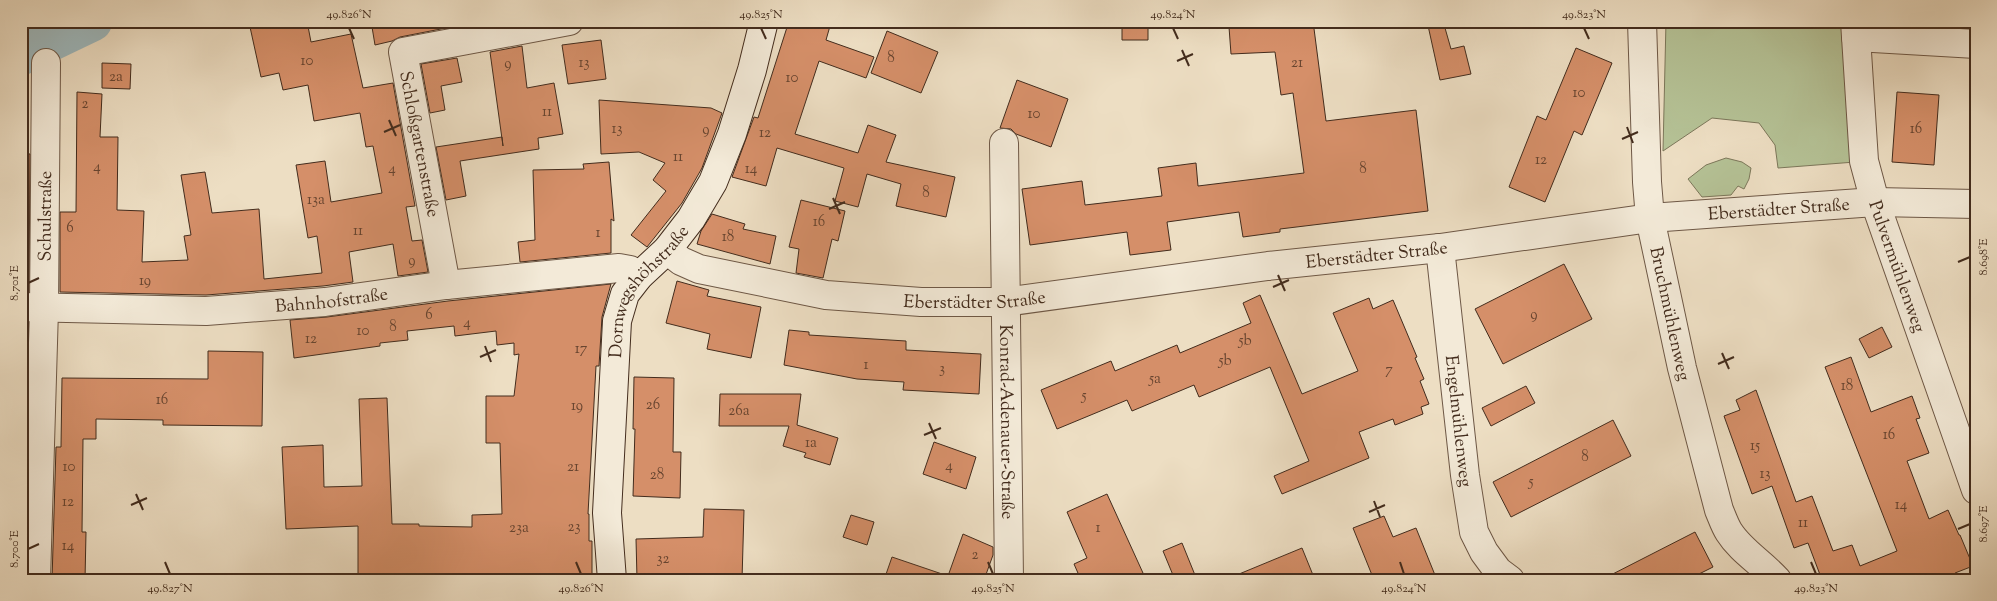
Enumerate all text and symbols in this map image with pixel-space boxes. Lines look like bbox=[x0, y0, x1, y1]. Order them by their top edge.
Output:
text: 49.826°N bbox=[327, 6, 372, 24]
text: 49.825°N bbox=[739, 6, 783, 24]
text: 49.824°N bbox=[1151, 6, 1196, 24]
text: 49.823°N bbox=[1562, 6, 1606, 24]
house number: 8 bbox=[887, 48, 895, 69]
house number: 10 bbox=[301, 51, 314, 72]
house number: 13 bbox=[578, 53, 590, 74]
house number: 21 bbox=[1291, 53, 1303, 74]
house number: 9 bbox=[504, 54, 512, 75]
house number: 2a bbox=[109, 67, 123, 88]
house number: 10 bbox=[786, 68, 799, 89]
street label: Schloßgartenstraße bbox=[391, 69, 445, 220]
house number: 10 bbox=[1573, 83, 1586, 104]
house number: 2 bbox=[81, 94, 89, 115]
house number: 11 bbox=[542, 102, 552, 123]
house number: 10 bbox=[1028, 104, 1041, 125]
house number: 13 bbox=[611, 119, 623, 140]
house number: 16 bbox=[1910, 119, 1922, 140]
house number: 9 bbox=[702, 120, 710, 141]
house number: 12 bbox=[759, 123, 771, 144]
house number: 11 bbox=[673, 147, 683, 168]
house number: 12 bbox=[1535, 150, 1547, 171]
house number: 4 bbox=[93, 157, 101, 178]
house number: 4 bbox=[388, 159, 396, 180]
house number: 14 bbox=[745, 159, 758, 180]
house number: 8 bbox=[1359, 159, 1367, 180]
street label: Schulstraße bbox=[33, 171, 60, 262]
house number: 8 bbox=[922, 183, 930, 204]
house number: 13a bbox=[307, 190, 325, 211]
street label: Eberstädter Straße bbox=[1707, 193, 1851, 229]
street label: Pulvermühlenweg bbox=[1861, 198, 1931, 337]
house number: 16 bbox=[813, 212, 825, 233]
house number: 6 bbox=[66, 218, 74, 239]
street label: Dornwegshöhstraße bbox=[604, 220, 697, 359]
house number: 11 bbox=[353, 221, 363, 242]
house number: 1 bbox=[595, 223, 601, 244]
house number: 18 bbox=[722, 227, 734, 248]
street label: Eberstädter Straße bbox=[1305, 236, 1449, 277]
text: 8.698°E bbox=[1975, 238, 1993, 275]
street label: Bruchmühlenweg bbox=[1642, 245, 1696, 384]
house number: 9 bbox=[408, 251, 416, 272]
text: 8.701°E bbox=[6, 265, 24, 301]
house number: 19 bbox=[139, 271, 151, 292]
street label: Bahnhofstraße bbox=[274, 282, 390, 321]
street label: Eberstädter Straße bbox=[902, 286, 1047, 317]
house number: 6 bbox=[425, 305, 433, 326]
house number: 9 bbox=[1530, 305, 1538, 326]
house number: 4 bbox=[463, 313, 471, 334]
house number: 8 bbox=[389, 317, 397, 338]
house number: 10 bbox=[357, 321, 370, 342]
street label: Konrad-Adenauer-Straße bbox=[991, 324, 1019, 520]
house number: 12 bbox=[305, 329, 317, 350]
house number: 5b bbox=[1237, 331, 1252, 352]
house number: 17 bbox=[575, 339, 588, 360]
house number: 5b bbox=[1217, 351, 1232, 372]
street label: Engelmühlenweg bbox=[1437, 354, 1478, 489]
house number: 1 bbox=[863, 355, 869, 376]
house number: 3 bbox=[939, 359, 945, 380]
house number: 7 bbox=[1385, 360, 1393, 381]
house number: 5a bbox=[1148, 369, 1161, 390]
house number: 18 bbox=[1841, 376, 1853, 397]
house number: 5 bbox=[1080, 386, 1087, 407]
house number: 16 bbox=[156, 390, 168, 411]
house number: 26 bbox=[646, 395, 660, 416]
house number: 19 bbox=[571, 396, 583, 417]
house number: 26a bbox=[728, 401, 750, 422]
house number: 16 bbox=[1883, 425, 1895, 446]
house number: 1a bbox=[805, 433, 817, 454]
house number: 15 bbox=[1750, 436, 1760, 457]
house number: 8 bbox=[1581, 447, 1589, 468]
house number: 4 bbox=[945, 456, 953, 477]
house number: 10 bbox=[63, 457, 76, 478]
house number: 21 bbox=[567, 457, 579, 478]
house number: 13 bbox=[1759, 464, 1771, 485]
house number: 28 bbox=[650, 465, 664, 486]
house number: 5 bbox=[1527, 472, 1534, 493]
house number: 12 bbox=[62, 492, 74, 513]
house number: 14 bbox=[1895, 495, 1908, 516]
text: 8.697°E bbox=[1975, 505, 1993, 542]
house number: 11 bbox=[1798, 513, 1808, 534]
house number: 23 bbox=[567, 517, 581, 538]
house number: 23a bbox=[509, 518, 529, 539]
house number: 1 bbox=[1095, 518, 1101, 539]
text: 8.700°E bbox=[6, 530, 24, 568]
house number: 14 bbox=[62, 536, 75, 557]
house number: 2 bbox=[971, 545, 979, 566]
house number: 32 bbox=[656, 549, 670, 570]
text: 49.827°N bbox=[148, 580, 193, 598]
text: 49.826°N bbox=[559, 580, 604, 598]
text: 49.825°N bbox=[971, 580, 1015, 598]
text: 49.824°N bbox=[1382, 580, 1427, 598]
text: 49.823°N bbox=[1794, 580, 1838, 598]

